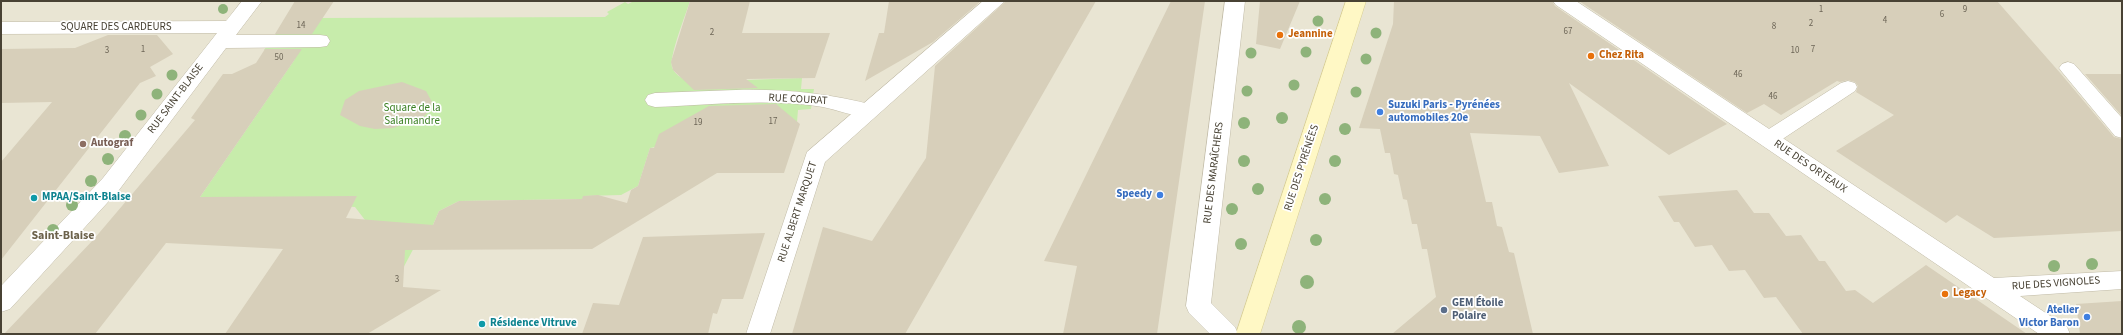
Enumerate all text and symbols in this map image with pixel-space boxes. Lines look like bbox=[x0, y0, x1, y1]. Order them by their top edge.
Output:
house number: 1 bbox=[1819, 5, 1823, 15]
house number: 9 bbox=[1963, 5, 1967, 15]
house number: 6 bbox=[1940, 10, 1944, 20]
house number: 4 bbox=[1883, 16, 1887, 26]
house number: 2 bbox=[1809, 19, 1813, 29]
street label: SQUARE DES CARDEURS bbox=[60, 21, 172, 35]
house number: 14 bbox=[297, 21, 305, 31]
house number: 8 bbox=[1772, 22, 1776, 32]
house number: 67 bbox=[1564, 27, 1572, 37]
house number: 2 bbox=[710, 28, 714, 38]
place label: Jeannine bbox=[1288, 28, 1333, 42]
marker: Jeannine bbox=[1275, 30, 1285, 40]
house number: 1 bbox=[141, 45, 145, 55]
house number: 7 bbox=[1811, 45, 1815, 55]
house number: 3 bbox=[105, 46, 109, 56]
house number: 10 bbox=[1791, 46, 1799, 56]
place label: Chez Rita bbox=[1599, 49, 1644, 63]
marker: Chez Rita bbox=[1586, 51, 1596, 61]
house number: 50 bbox=[275, 53, 283, 63]
street label: RUE SAINT-BLAISE bbox=[145, 61, 207, 137]
house number: 46 bbox=[1734, 70, 1742, 80]
street label: RUE COURAT bbox=[768, 92, 828, 108]
house number: 46 bbox=[1769, 92, 1777, 102]
place label: Suzuki Paris - Pyrénées automobiles 20e bbox=[1388, 99, 1500, 125]
park label: Square de la Salamandre bbox=[384, 102, 440, 128]
marker: Suzuki Paris - Pyrénées automobiles 20e bbox=[1375, 107, 1385, 117]
house number: 17 bbox=[769, 117, 777, 127]
house number: 19 bbox=[694, 118, 702, 128]
street label: RUE DES MARAÎCHERS bbox=[1201, 121, 1227, 225]
street label: RUE DES PYRÉNÉES bbox=[1282, 123, 1322, 213]
place label: Autograf bbox=[91, 137, 133, 151]
street label: RUE DES ORTEAUX bbox=[1771, 138, 1849, 196]
marker: Autograf bbox=[78, 139, 88, 149]
street label: RUE ALBERT MARQUET bbox=[775, 160, 821, 264]
place label: Speedy bbox=[1116, 188, 1152, 202]
marker: Speedy bbox=[1155, 190, 1165, 200]
place label: MPAA/Saint-Blaise bbox=[42, 191, 131, 205]
marker: MPAA/Saint-Blaise bbox=[29, 193, 39, 203]
district label: Saint-Blaise bbox=[31, 229, 95, 243]
street label: RUE DES VIGNOLES bbox=[2011, 274, 2101, 294]
house number: 3 bbox=[395, 275, 399, 285]
place label: Legacy bbox=[1953, 287, 1986, 301]
marker: Legacy bbox=[1940, 289, 1950, 299]
place label: GEM Étoile Polaire bbox=[1452, 297, 1503, 323]
place label: Atelier Victor Baron bbox=[2019, 304, 2079, 330]
marker: GEM Étoile Polaire bbox=[1439, 305, 1449, 315]
marker: Atelier Victor Baron bbox=[2082, 312, 2092, 322]
place label: Résidence Vitruve bbox=[490, 317, 577, 331]
marker: Résidence Vitruve bbox=[477, 319, 487, 329]

